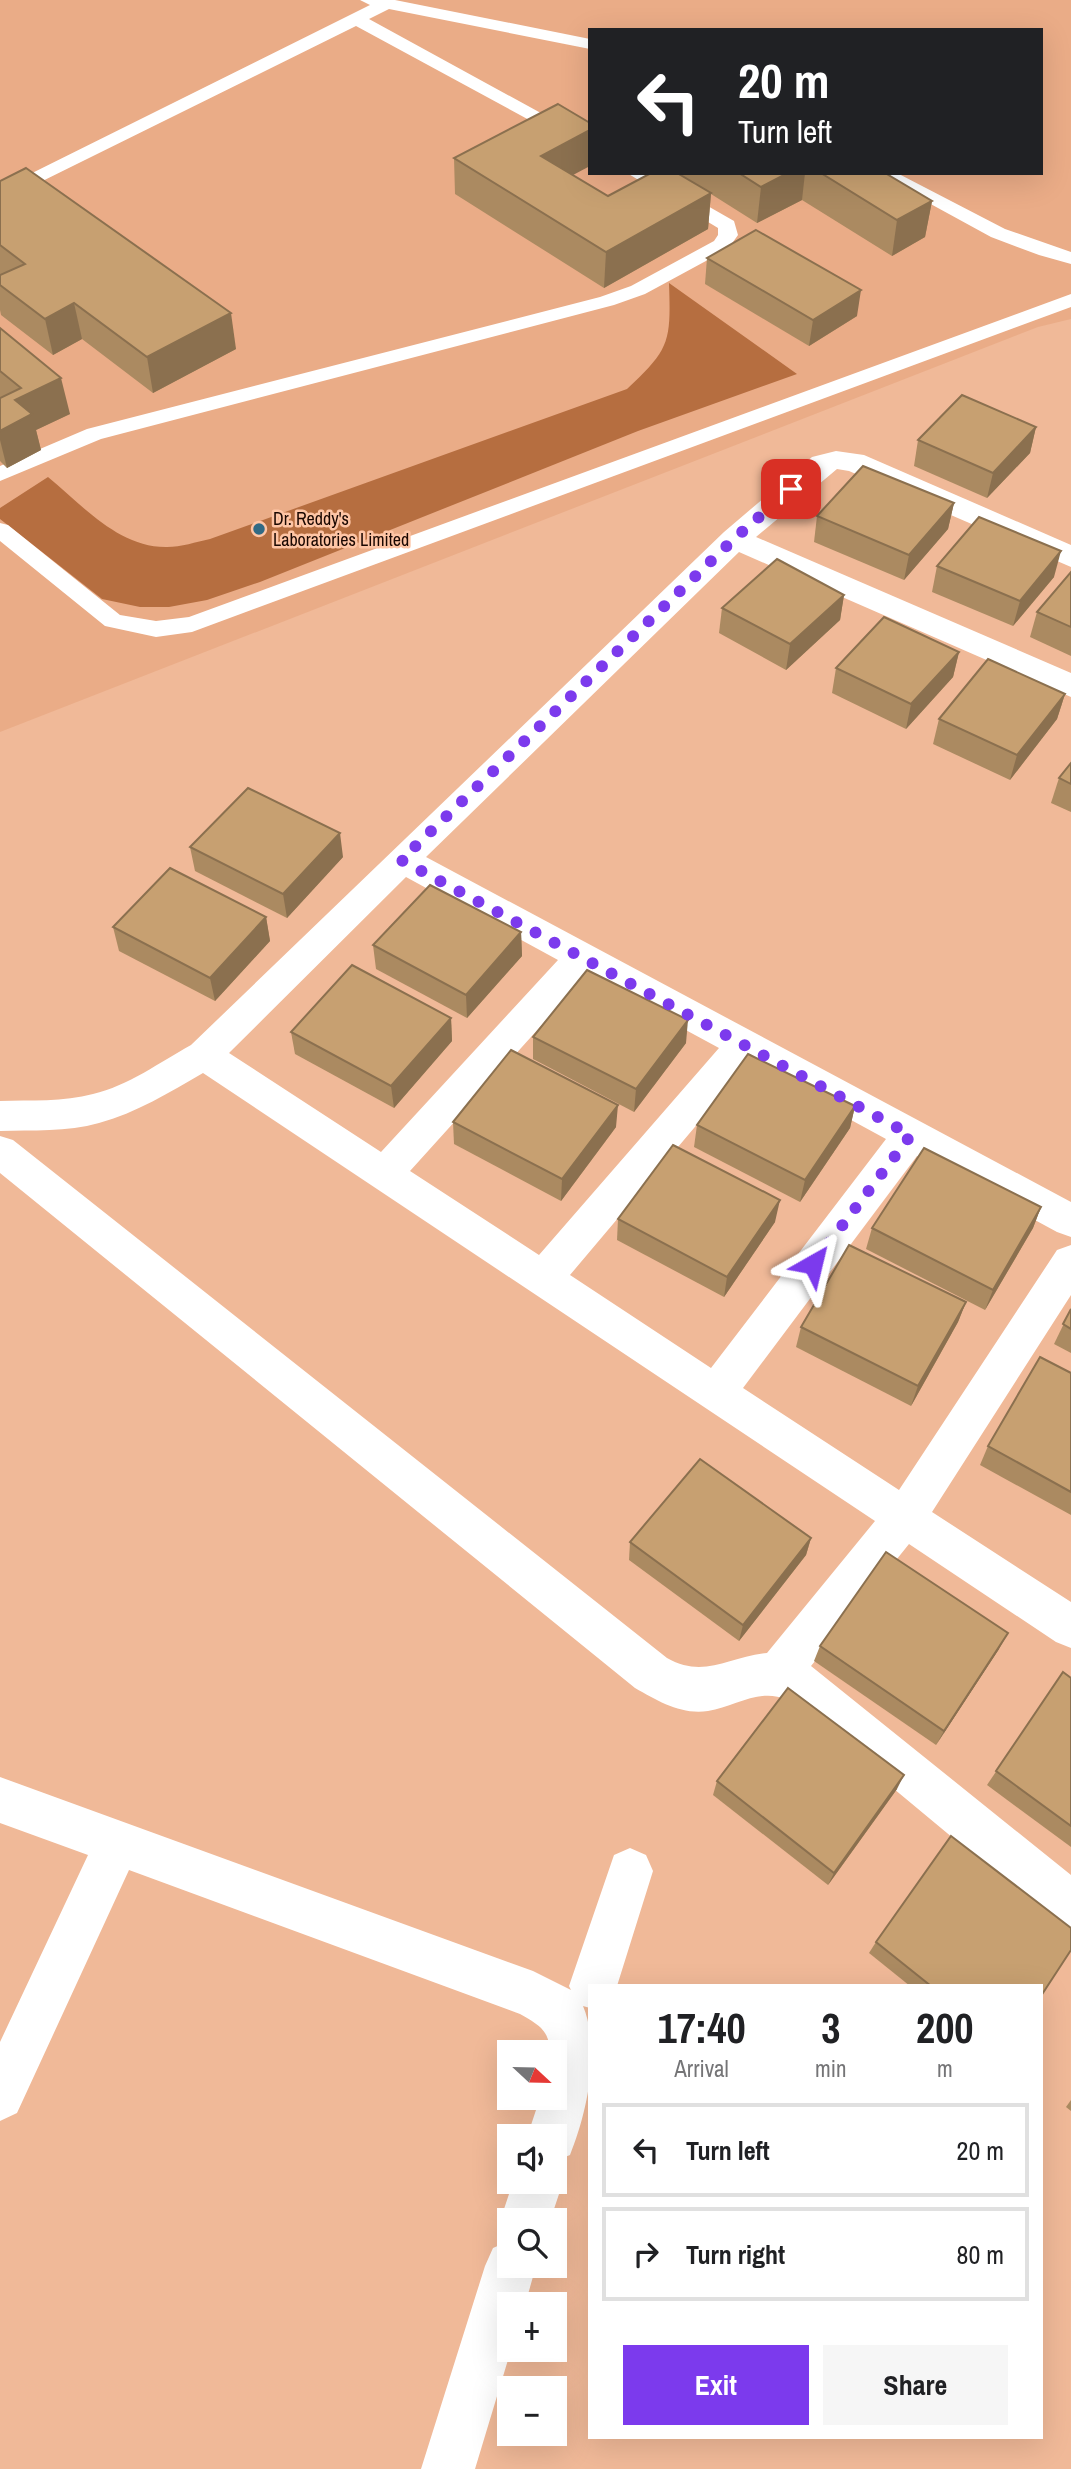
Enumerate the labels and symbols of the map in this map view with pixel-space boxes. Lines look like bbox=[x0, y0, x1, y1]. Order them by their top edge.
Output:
pin bbox=[761, 459, 821, 519]
place label: Dr. Reddy's Laboratories Limited bbox=[273, 506, 409, 552]
marker: Dr. Reddy's Laboratories Limited bbox=[251, 521, 267, 537]
position arrow bbox=[776, 1227, 850, 1301]
north arrow bbox=[497, 2040, 567, 2110]

